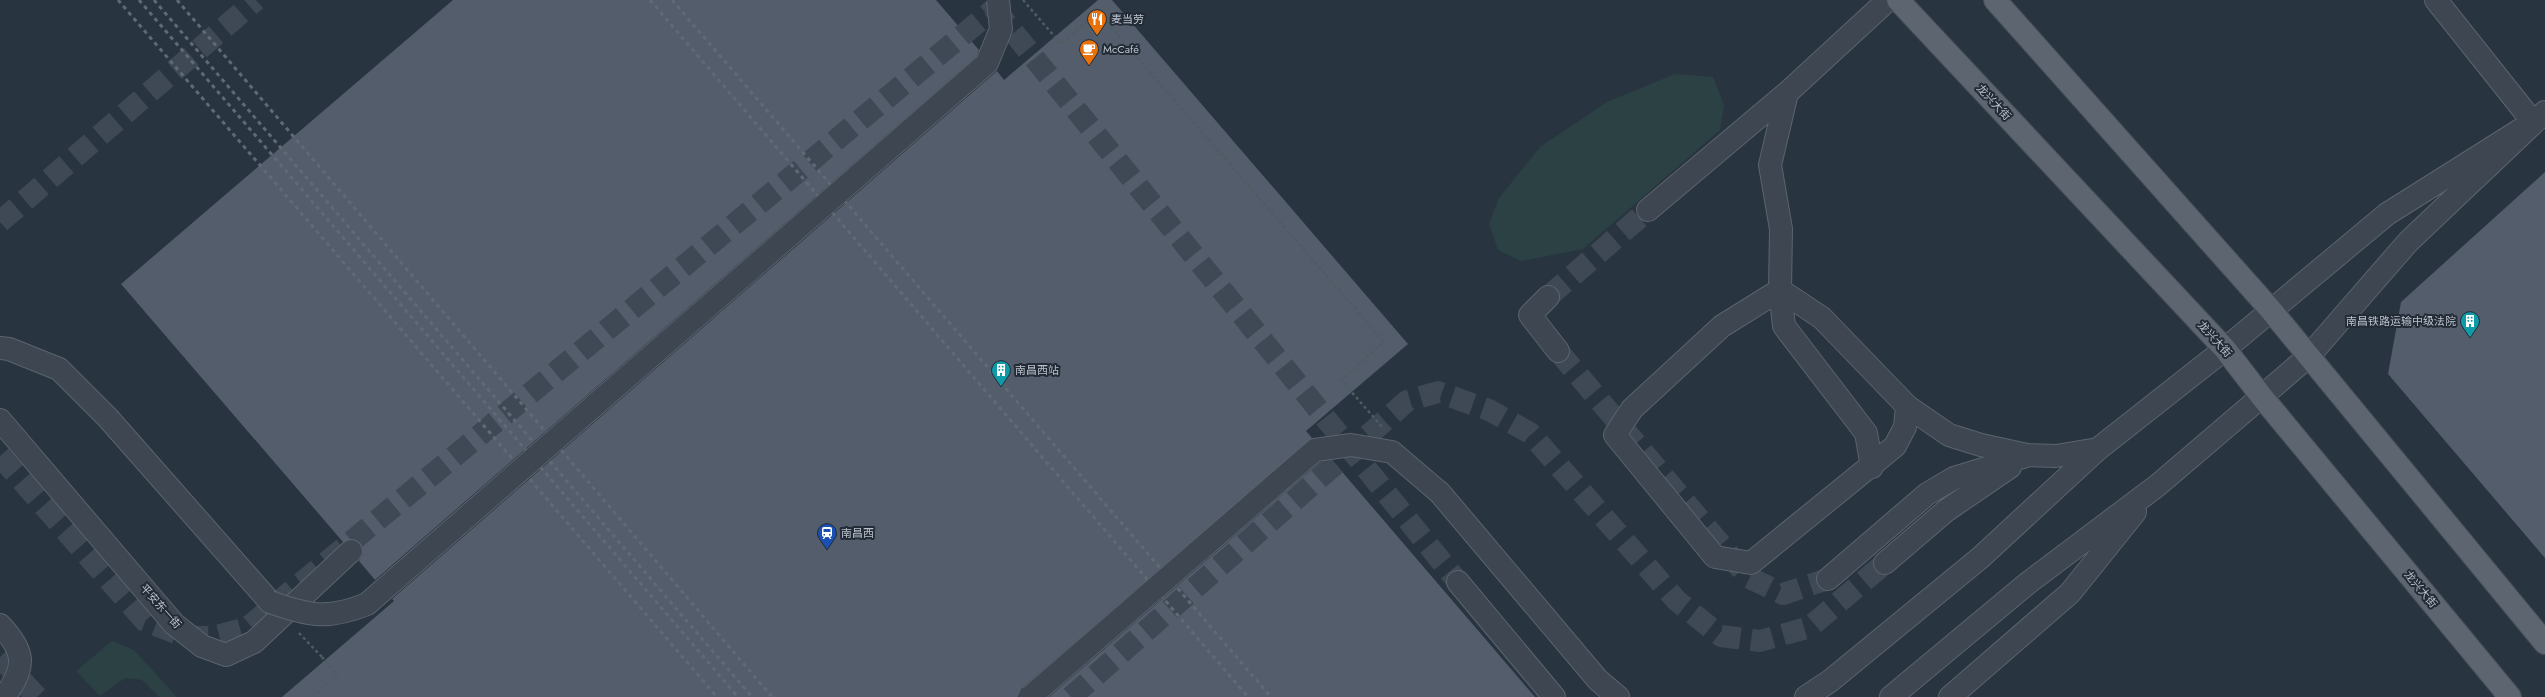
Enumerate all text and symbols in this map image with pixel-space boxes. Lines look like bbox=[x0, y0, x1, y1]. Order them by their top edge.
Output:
restaurant icon: 麦当劳 bbox=[1086, 8, 1108, 36]
place label: 麦当劳 bbox=[1111, 11, 1144, 27]
cafe icon: McCafé bbox=[1078, 38, 1100, 66]
place label: McCafé bbox=[1103, 41, 1139, 57]
street label: 龙兴大街 bbox=[1973, 80, 2015, 124]
building icon: 南昌铁路运输中级法院 bbox=[2459, 310, 2481, 338]
place label: 南昌铁路运输中级法院 bbox=[2346, 313, 2456, 329]
street label: 龙兴大街 bbox=[2194, 317, 2236, 361]
building icon: 南昌西站 bbox=[990, 359, 1012, 387]
place label: 南昌西站 bbox=[1015, 362, 1059, 378]
station icon: 南昌西 bbox=[816, 522, 838, 550]
place label: 南昌西 bbox=[841, 525, 874, 541]
street label: 龙兴大街 bbox=[2401, 567, 2441, 611]
street label: 平安东一街 bbox=[137, 580, 185, 632]

